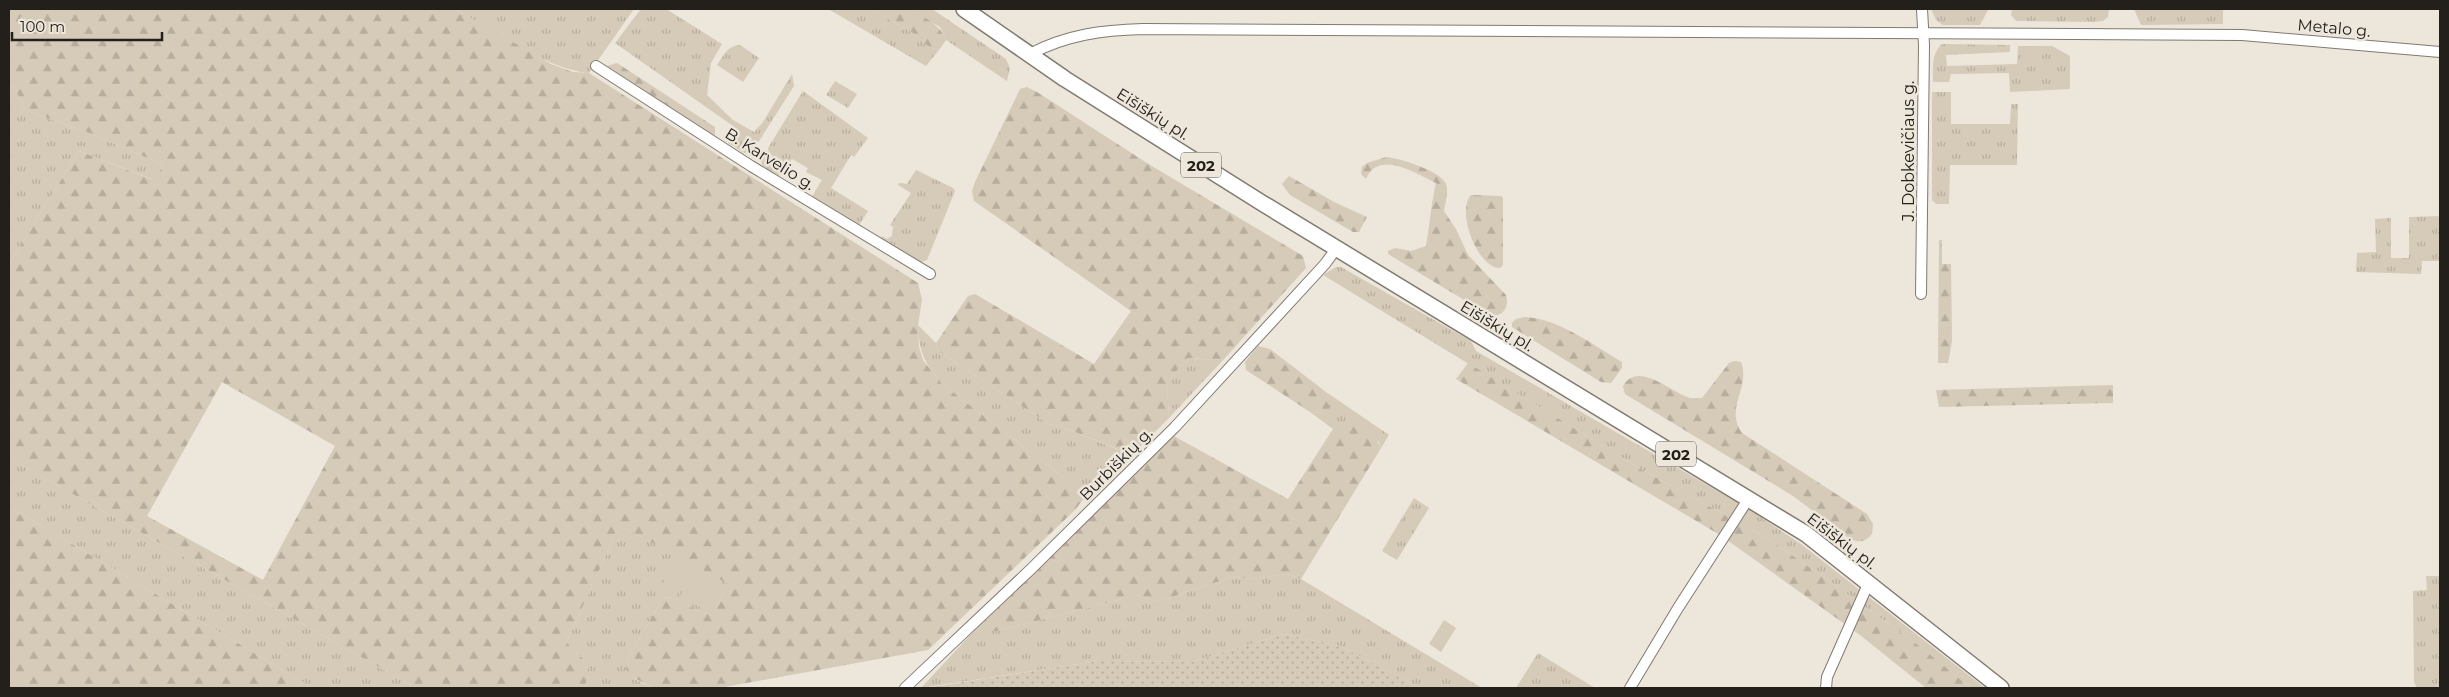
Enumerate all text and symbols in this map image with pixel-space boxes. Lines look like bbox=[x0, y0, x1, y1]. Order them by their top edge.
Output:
scale bar bbox=[12, 10, 162, 42]
street label: Metalo g. bbox=[2297, 15, 2371, 41]
text: 100 m bbox=[20, 17, 65, 36]
street label: J. Dobkevičiaus g. bbox=[1899, 81, 1918, 223]
street label: Eišiškių pl. bbox=[1113, 84, 1193, 144]
street label: B. Karvelio g. bbox=[722, 124, 818, 194]
road number: 202 bbox=[1181, 152, 1221, 178]
street label: Eišiškių pl. bbox=[1457, 297, 1537, 355]
street label: Burbiškių g. bbox=[1076, 424, 1156, 504]
road number: 202 bbox=[1656, 442, 1696, 466]
street label: Eišiškių pl. bbox=[1803, 509, 1881, 573]

